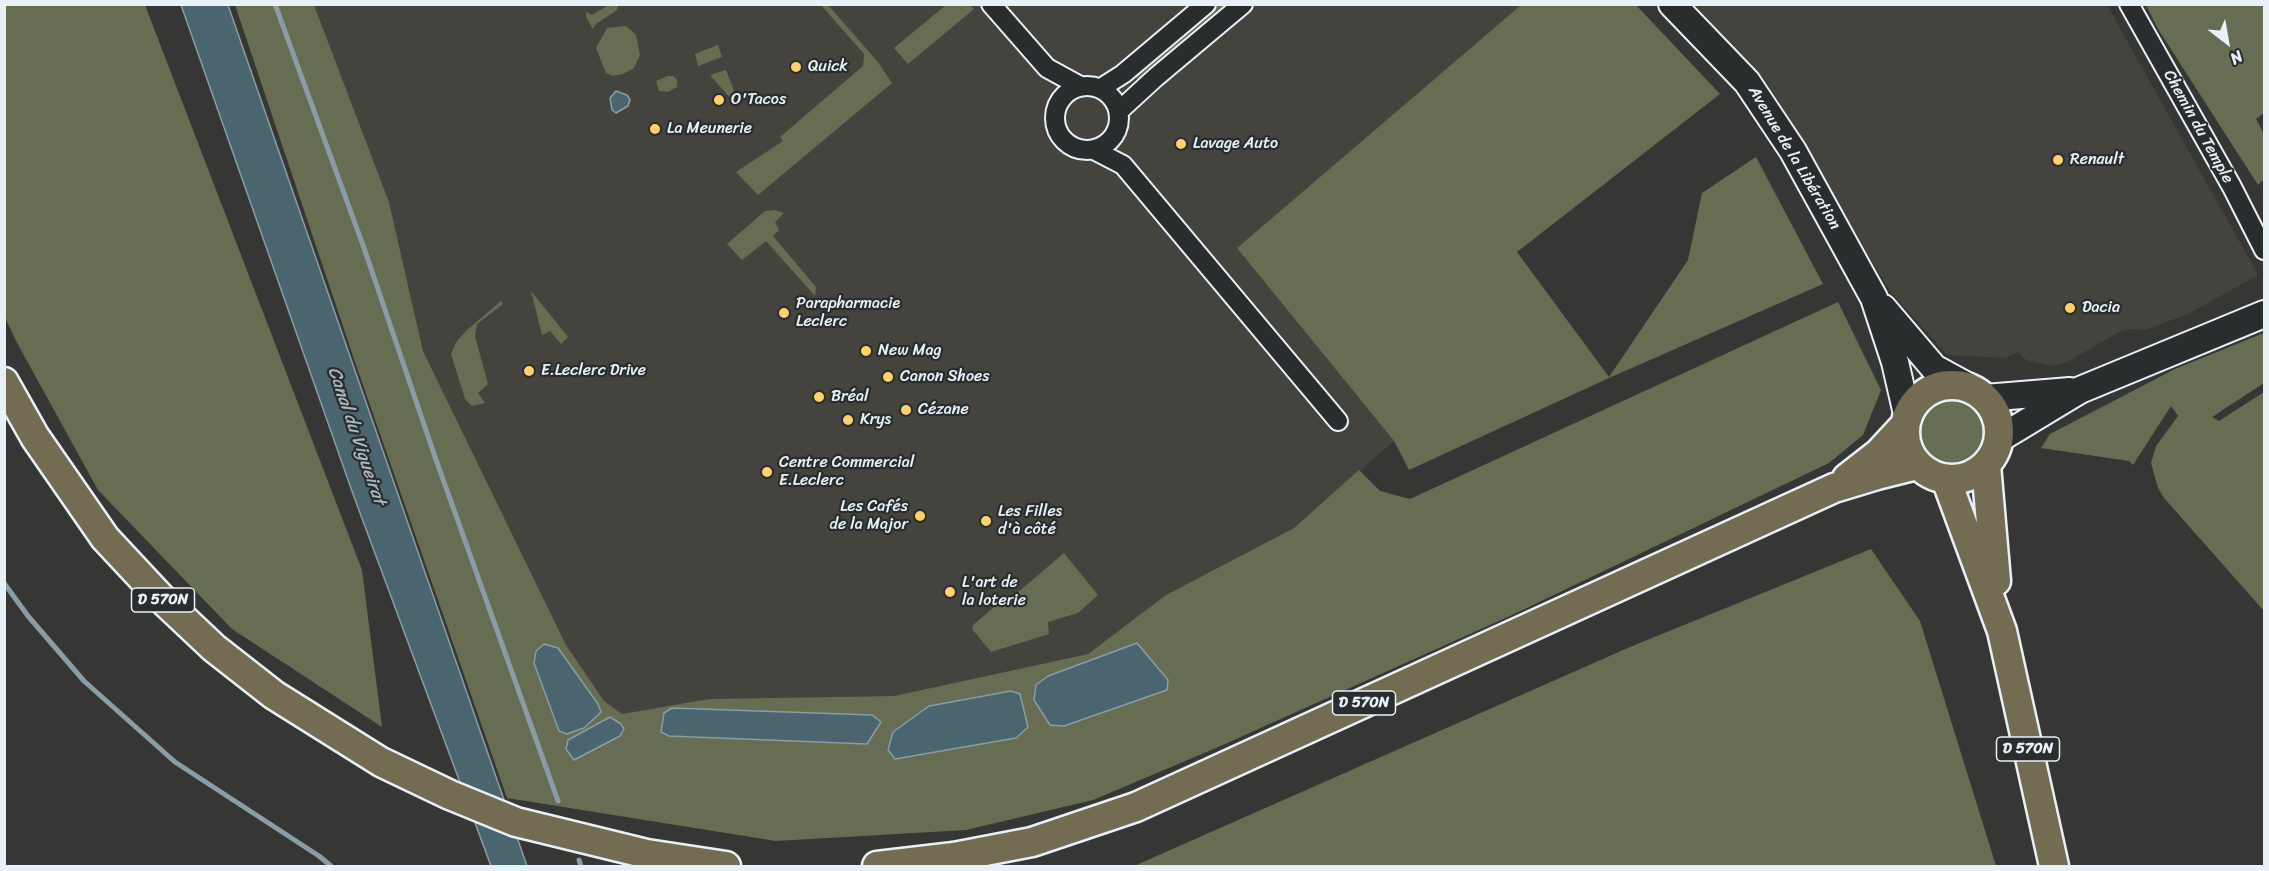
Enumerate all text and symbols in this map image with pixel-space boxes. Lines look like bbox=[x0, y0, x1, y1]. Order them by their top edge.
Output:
north arrow bbox=[2197, 12, 2257, 72]
text: N bbox=[2224, 43, 2249, 73]
place label: Quick bbox=[808, 57, 848, 77]
marker: Quick bbox=[789, 60, 803, 74]
street label: Chemin du Temple bbox=[2159, 67, 2237, 187]
street label: Avenue de la Libération bbox=[1744, 83, 1844, 233]
place label: O'Tacos bbox=[731, 90, 786, 110]
marker: O'Tacos bbox=[712, 93, 726, 107]
place label: La Meunerie bbox=[667, 119, 752, 139]
marker: La Meunerie bbox=[648, 122, 662, 136]
place label: Lavage Auto bbox=[1193, 134, 1278, 154]
marker: Lavage Auto bbox=[1174, 137, 1188, 151]
place label: Renault bbox=[2070, 150, 2124, 170]
marker: Renault bbox=[2051, 153, 2065, 167]
place label: Parapharmacie Leclerc bbox=[796, 294, 900, 332]
place label: Dacia bbox=[2082, 298, 2120, 318]
marker: Dacia bbox=[2063, 301, 2077, 315]
marker: Parapharmacie Leclerc bbox=[777, 306, 791, 320]
place label: New Mag bbox=[878, 341, 942, 361]
marker: New Mag bbox=[859, 344, 873, 358]
place label: E.Leclerc Drive bbox=[541, 361, 646, 381]
water label: Canal du Vigueirat bbox=[322, 364, 390, 508]
marker: E.Leclerc Drive bbox=[522, 364, 536, 378]
place label: Canon Shoes bbox=[900, 367, 990, 387]
marker: Canon Shoes bbox=[881, 370, 895, 384]
place label: Bréal bbox=[831, 387, 868, 407]
marker: Bréal bbox=[812, 390, 826, 404]
place label: Cézane bbox=[918, 400, 969, 420]
marker: Cézane bbox=[899, 403, 913, 417]
place label: Krys bbox=[860, 410, 891, 430]
marker: Krys bbox=[841, 413, 855, 427]
place label: Centre Commercial E.Leclerc bbox=[779, 453, 914, 491]
marker: Centre Commercial E.Leclerc bbox=[760, 465, 774, 479]
place label: Les Cafés de la Major bbox=[829, 497, 908, 535]
place label: Les Filles d'à côté bbox=[998, 502, 1062, 540]
marker: Les Cafés de la Major bbox=[913, 509, 927, 523]
marker: Les Filles d'à côté bbox=[979, 514, 993, 528]
place label: L'art de la loterie bbox=[962, 573, 1026, 611]
marker: L'art de la loterie bbox=[943, 585, 957, 599]
road number: D 570N bbox=[132, 588, 195, 612]
road number: D 570N bbox=[1332, 691, 1396, 715]
road number: D 570N bbox=[1996, 737, 2060, 761]

